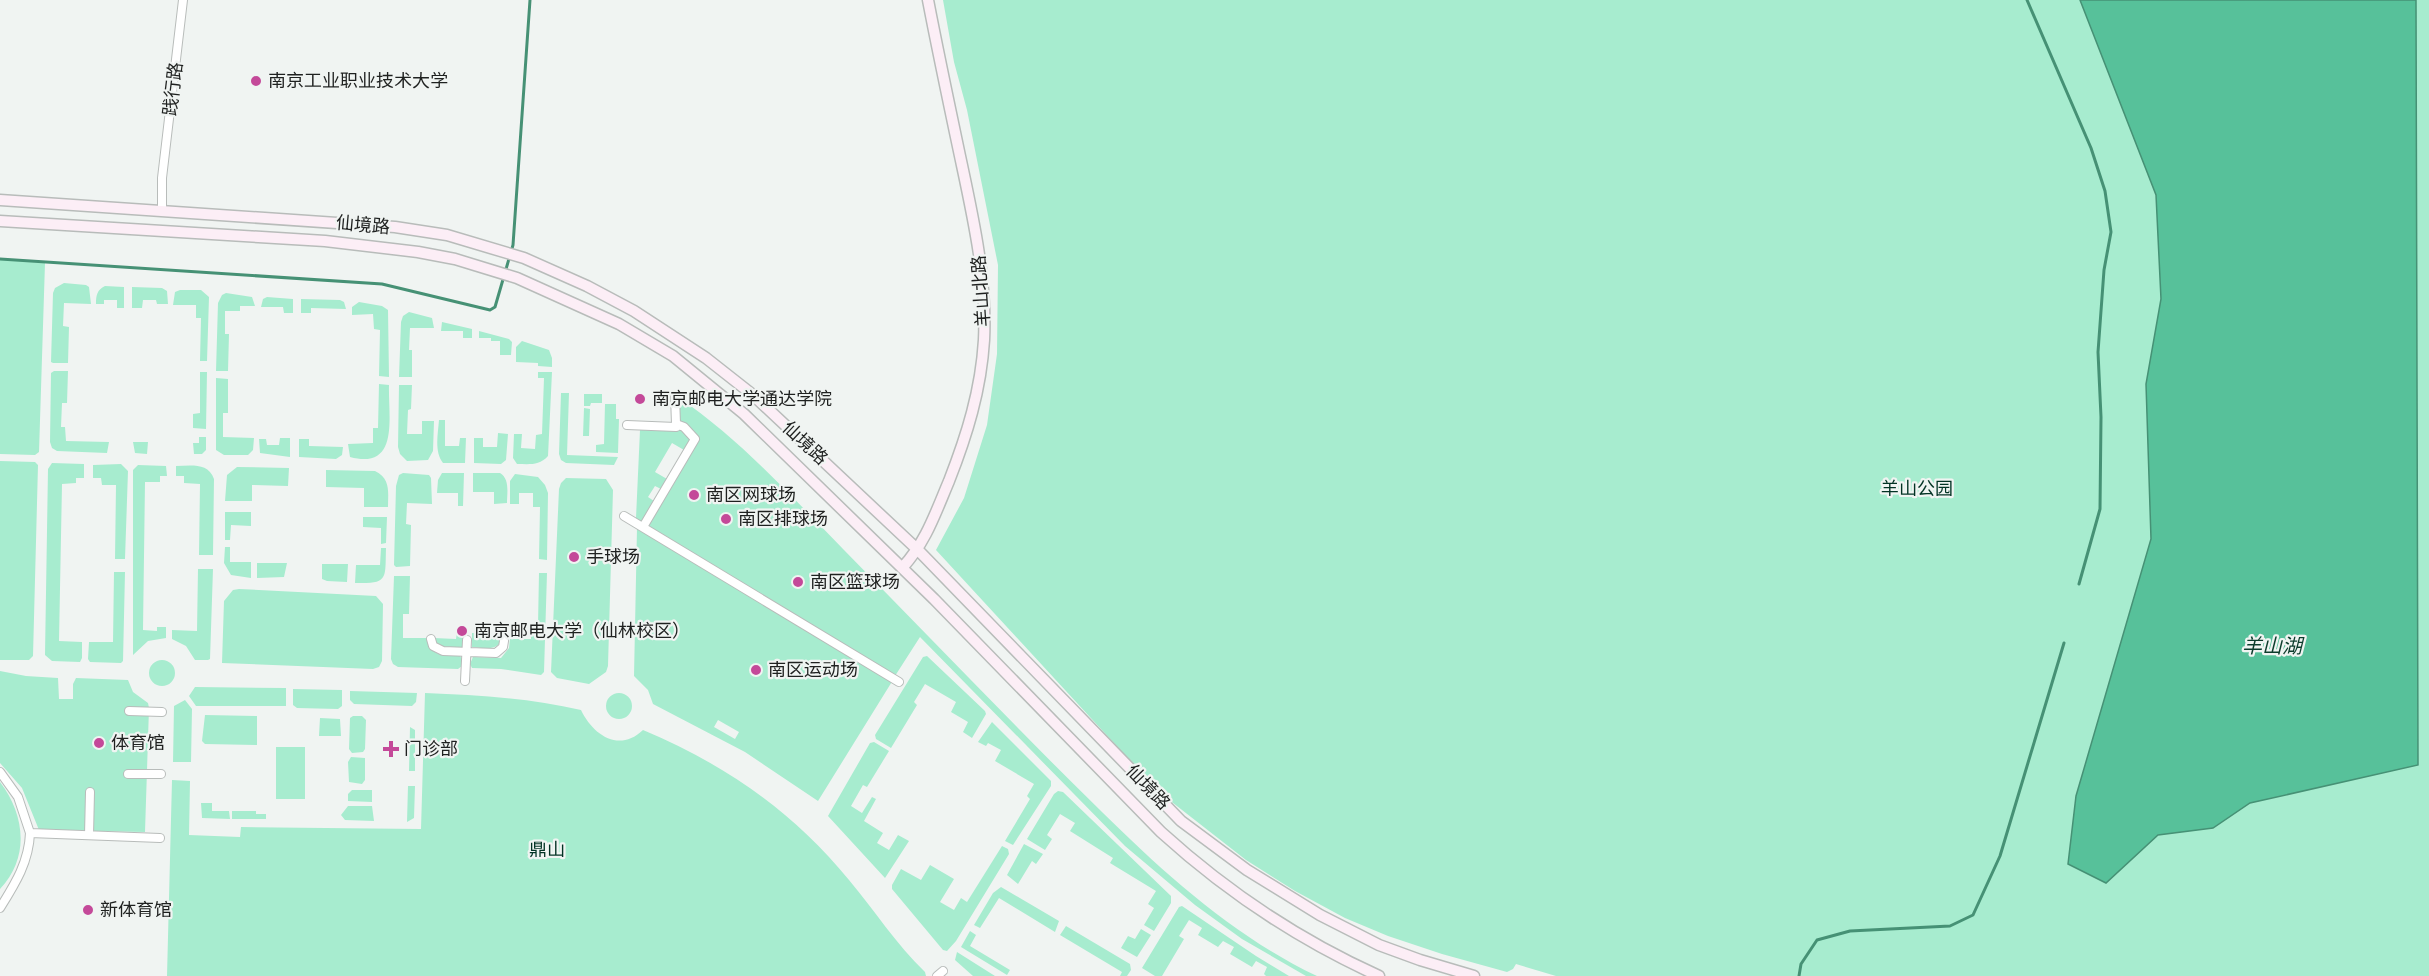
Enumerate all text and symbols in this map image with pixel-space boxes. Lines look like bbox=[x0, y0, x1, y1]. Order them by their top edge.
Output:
street label: 践行路 bbox=[159, 61, 187, 117]
place label: 南京工业职业技术大学 bbox=[268, 70, 448, 92]
marker: 南京工业职业技术大学 bbox=[249, 74, 263, 88]
street label: 仙境路 bbox=[335, 212, 391, 238]
street label: 羊山北路 bbox=[968, 254, 994, 328]
place label: 南京邮电大学通达学院 bbox=[652, 388, 832, 410]
marker: 南京邮电大学通达学院 bbox=[633, 392, 647, 406]
street label: 仙境路 bbox=[778, 417, 832, 469]
park label: 羊山公园 bbox=[1881, 478, 1953, 500]
place label: 南区网球场 bbox=[706, 484, 796, 506]
marker: 南区网球场 bbox=[687, 488, 701, 502]
place label: 南区排球场 bbox=[738, 508, 828, 530]
marker: 南区排球场 bbox=[719, 512, 733, 526]
place label: 手球场 bbox=[586, 546, 640, 568]
marker: 手球场 bbox=[567, 550, 581, 564]
place label: 南区篮球场 bbox=[810, 571, 900, 593]
marker: 南区篮球场 bbox=[791, 575, 805, 589]
place label: 南京邮电大学（仙林校区） bbox=[474, 620, 690, 642]
marker: 南京邮电大学（仙林校区） bbox=[455, 624, 469, 638]
water label: 羊山湖 bbox=[2242, 635, 2305, 659]
place label: 南区运动场 bbox=[768, 659, 858, 681]
marker: 南区运动场 bbox=[749, 663, 763, 677]
place label: 体育馆 bbox=[111, 732, 165, 754]
marker: 体育馆 bbox=[92, 736, 106, 750]
place label: 门诊部 bbox=[404, 738, 458, 760]
marker: 门诊部 bbox=[382, 740, 400, 758]
street label: 仙境路 bbox=[1121, 760, 1175, 814]
park label: 鼎山 bbox=[529, 839, 565, 861]
place label: 新体育馆 bbox=[100, 899, 172, 921]
marker: 新体育馆 bbox=[81, 903, 95, 917]

